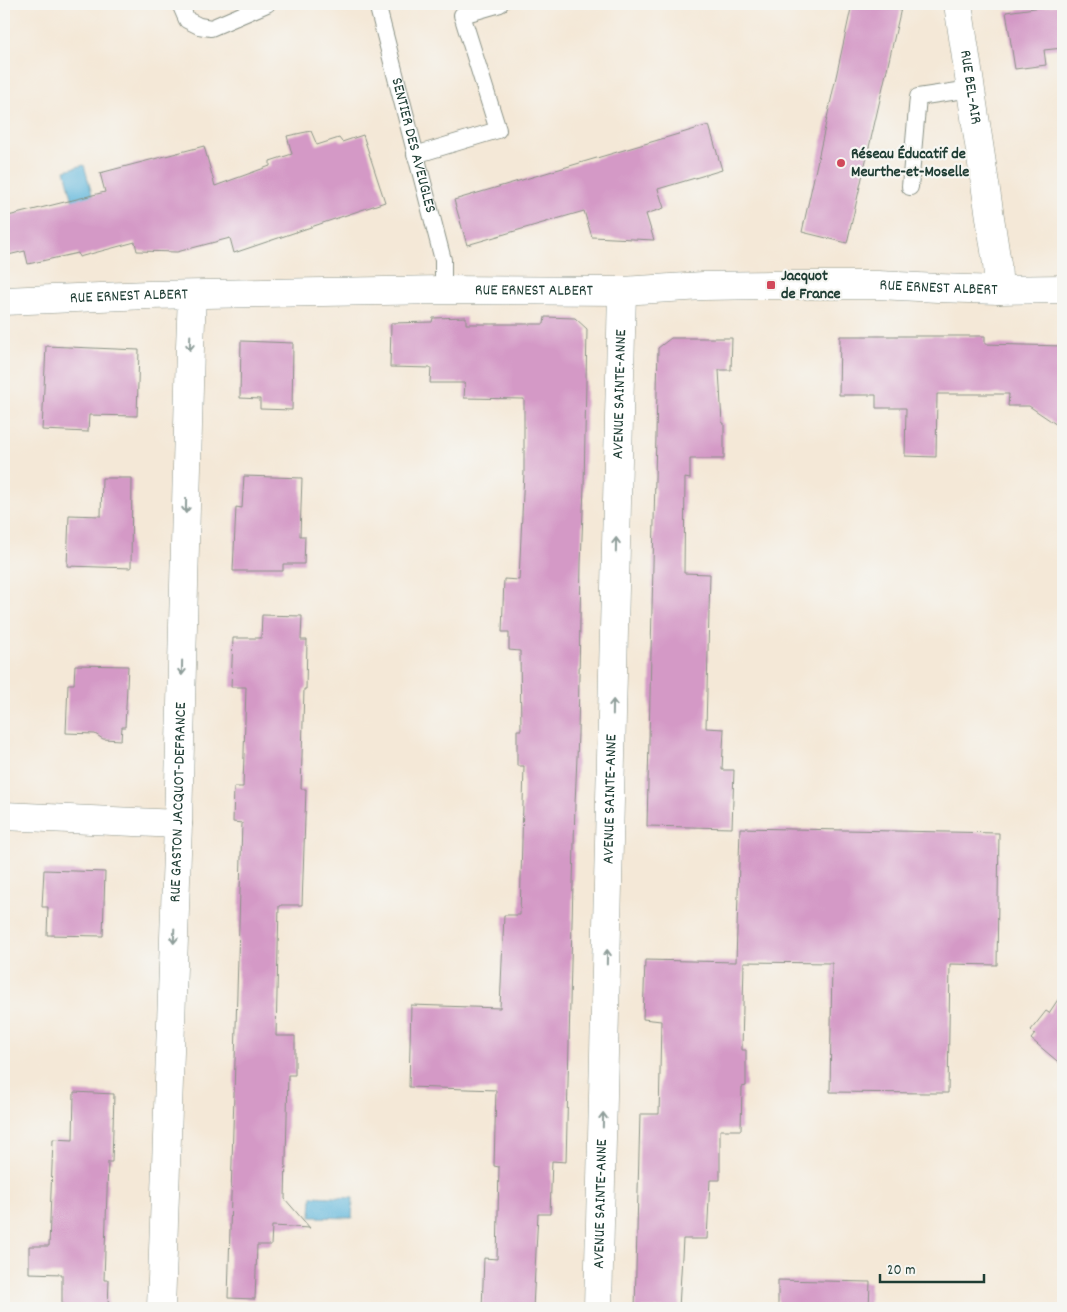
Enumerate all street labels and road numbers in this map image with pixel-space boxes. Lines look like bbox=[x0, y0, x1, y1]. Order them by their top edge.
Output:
street label: RUE BEL-AIR bbox=[954, 48, 987, 126]
street label: SENTIER DES AVEUGLES bbox=[385, 75, 442, 216]
street label: RUE ERNEST ALBERT bbox=[879, 274, 999, 301]
street label: RUE ERNEST ALBERT bbox=[475, 279, 594, 302]
street label: RUE ERNEST ALBERT bbox=[69, 283, 189, 310]
street label: AVENUE SAINTE-ANNE bbox=[607, 328, 633, 459]
street label: RUE GASTON JACQUOT-DEFRANCE bbox=[164, 701, 193, 903]
street label: AVENUE SAINTE-ANNE bbox=[597, 733, 623, 864]
street label: AVENUE SAINTE-ANNE bbox=[587, 1138, 614, 1269]

